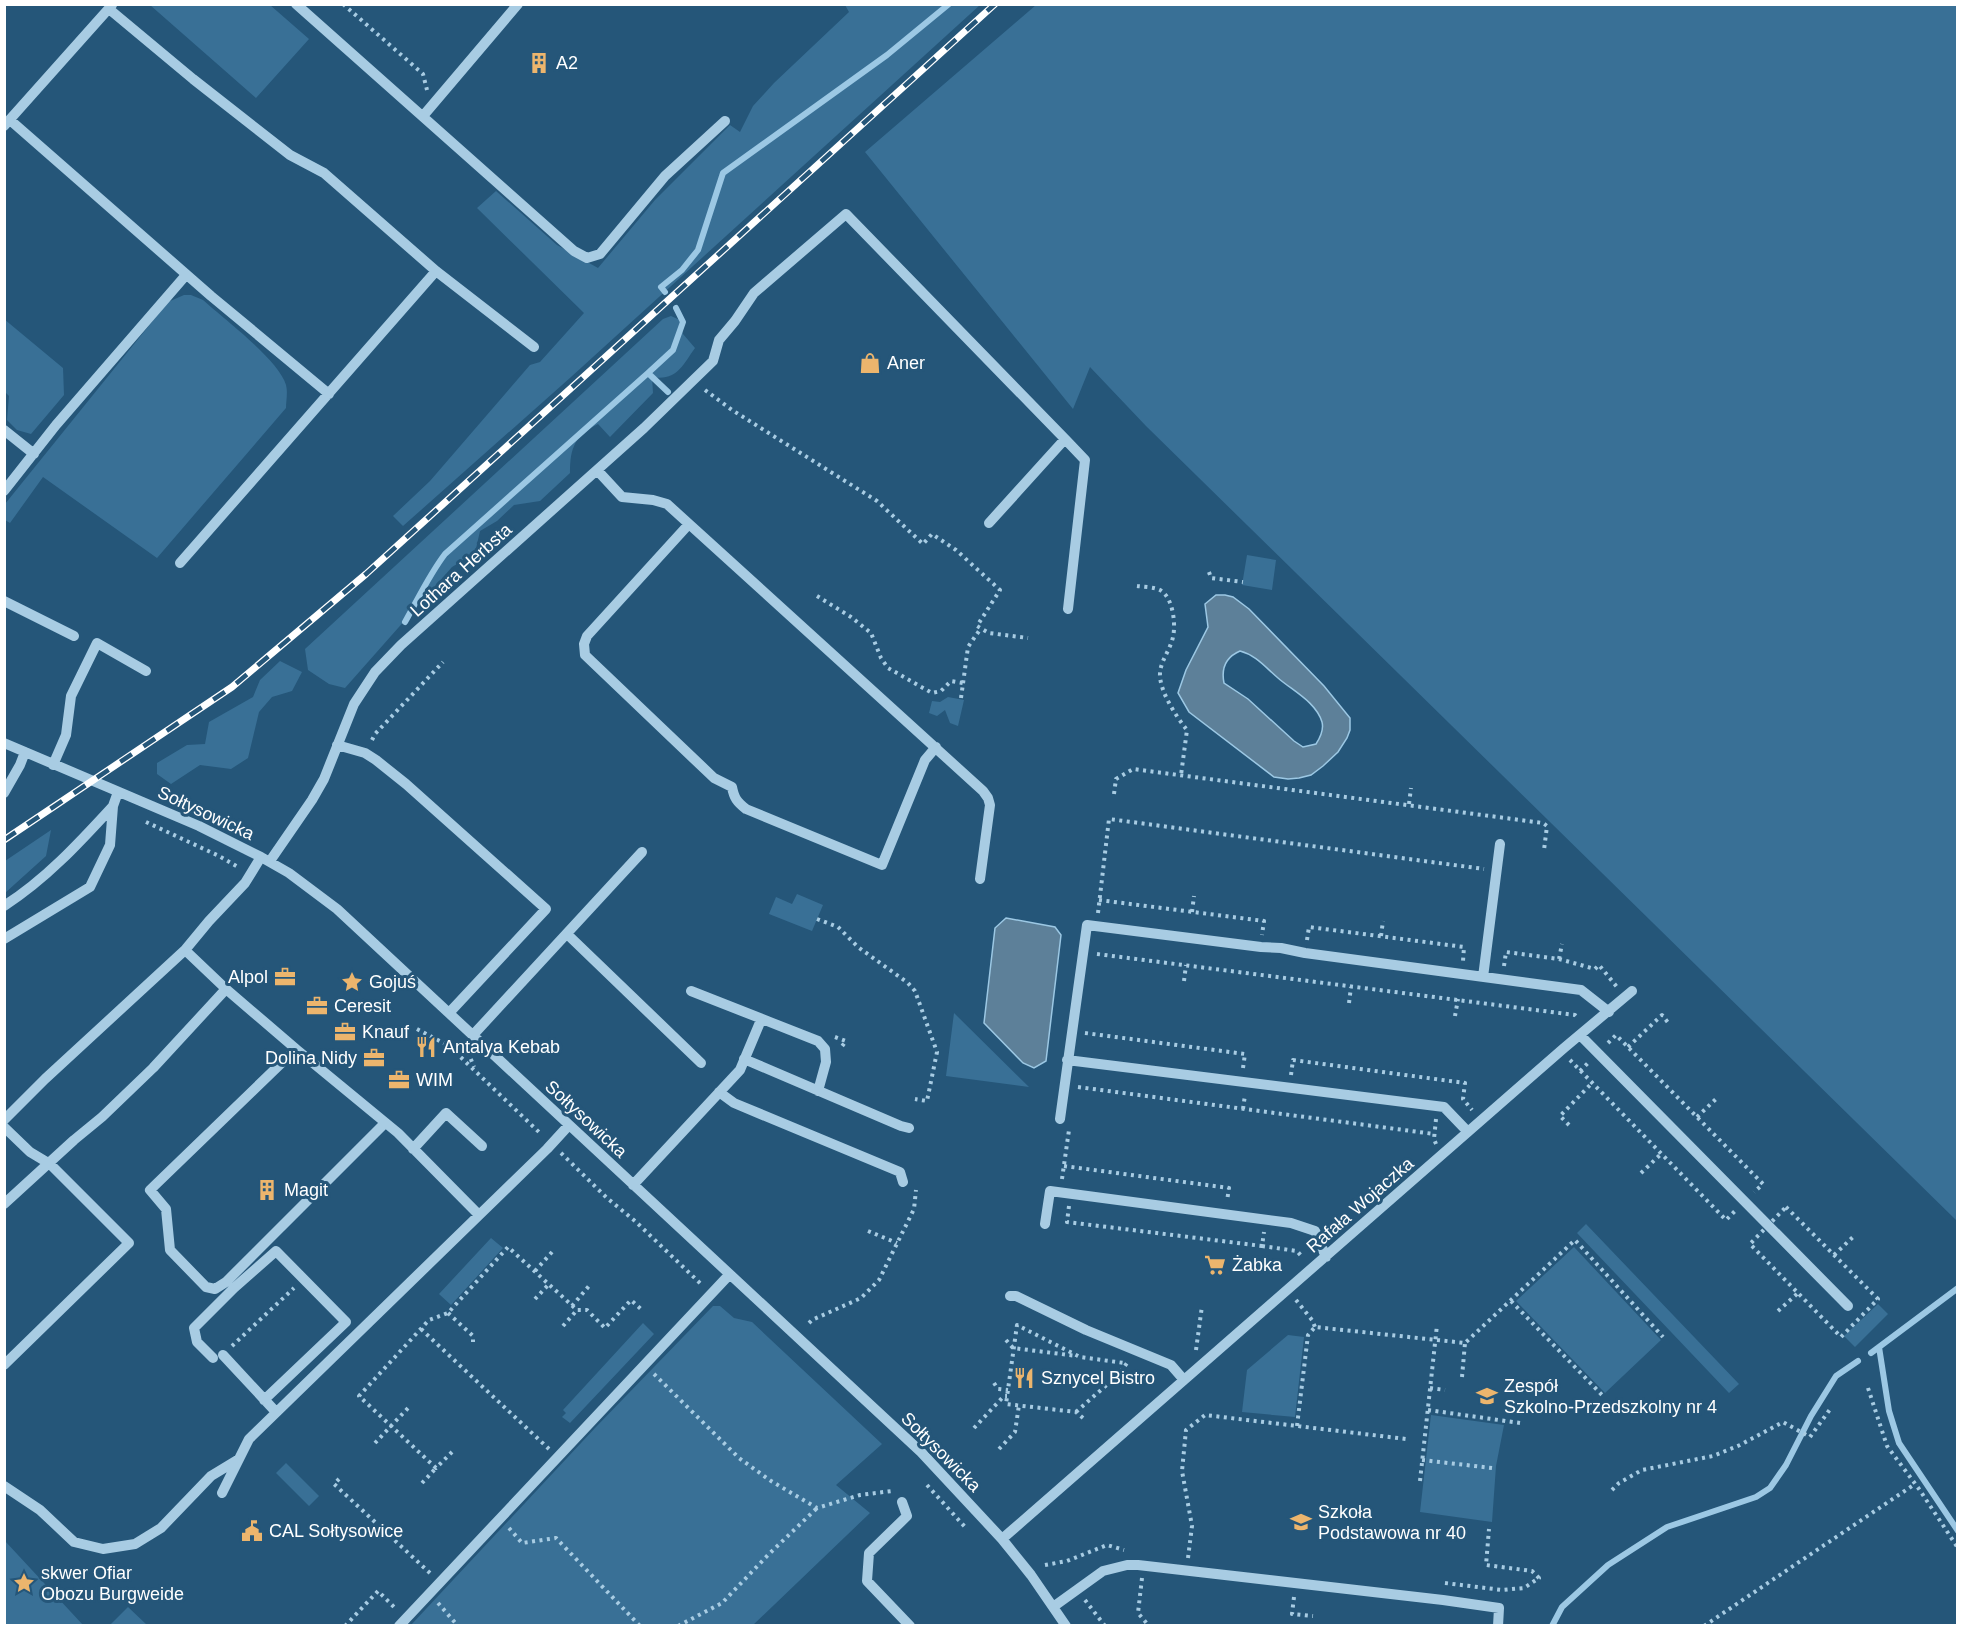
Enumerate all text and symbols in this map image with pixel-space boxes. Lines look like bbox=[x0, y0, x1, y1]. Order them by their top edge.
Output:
building icon: A2 bbox=[527, 51, 551, 75]
place label: A2 bbox=[556, 53, 578, 73]
shop icon: Aner bbox=[858, 351, 882, 375]
place label: Aner bbox=[887, 353, 925, 373]
street label: Lothara Herbsta bbox=[406, 519, 516, 621]
street label: Sołtysowicka bbox=[155, 782, 258, 844]
office icon: Alpol bbox=[273, 965, 297, 989]
place label: Alpol bbox=[228, 967, 268, 987]
place icon: Gojuś bbox=[340, 970, 364, 994]
place label: Gojuś bbox=[369, 972, 416, 992]
office icon: Ceresit bbox=[305, 994, 329, 1018]
place label: Ceresit bbox=[334, 996, 391, 1016]
office icon: Knauf bbox=[333, 1020, 357, 1044]
place label: Knauf bbox=[362, 1022, 410, 1042]
restaurant icon: Antalya Kebab bbox=[414, 1035, 438, 1059]
place label: Antalya Kebab bbox=[443, 1037, 560, 1057]
office icon: Dolina Nidy bbox=[362, 1046, 386, 1070]
place label: Dolina Nidy bbox=[265, 1048, 357, 1068]
office icon: WIM bbox=[387, 1068, 411, 1092]
place label: WIM bbox=[416, 1070, 453, 1090]
street label: Sołtysowicka bbox=[541, 1076, 632, 1162]
street label: Rafała Wojaczka bbox=[1303, 1153, 1418, 1257]
building icon: Magit bbox=[255, 1178, 279, 1202]
place label: Magit bbox=[284, 1180, 328, 1200]
supermarket icon: Żabka bbox=[1203, 1253, 1227, 1277]
place label: Żabka bbox=[1232, 1255, 1283, 1275]
restaurant icon: Sznycel Bistro bbox=[1012, 1366, 1036, 1390]
place label: Sznycel Bistro bbox=[1041, 1368, 1155, 1388]
place label: Zespół Szkolno-Przedszkolny nr 4 bbox=[1504, 1376, 1717, 1417]
school or university icon: Zespół Szkolno-Przedszkolny nr 4 bbox=[1475, 1384, 1499, 1408]
street label: Sołtysowicka bbox=[897, 1408, 986, 1497]
place label: Szkoła Podstawowa nr 40 bbox=[1318, 1502, 1466, 1543]
school or university icon: Szkoła Podstawowa nr 40 bbox=[1289, 1510, 1313, 1534]
public building icon: CAL Sołtysowice bbox=[240, 1519, 264, 1543]
place label: CAL Sołtysowice bbox=[269, 1521, 403, 1541]
place label: skwer Ofiar Obozu Burgweide bbox=[41, 1563, 184, 1604]
place icon: skwer Ofiar Obozu Burgweide bbox=[12, 1571, 36, 1595]

